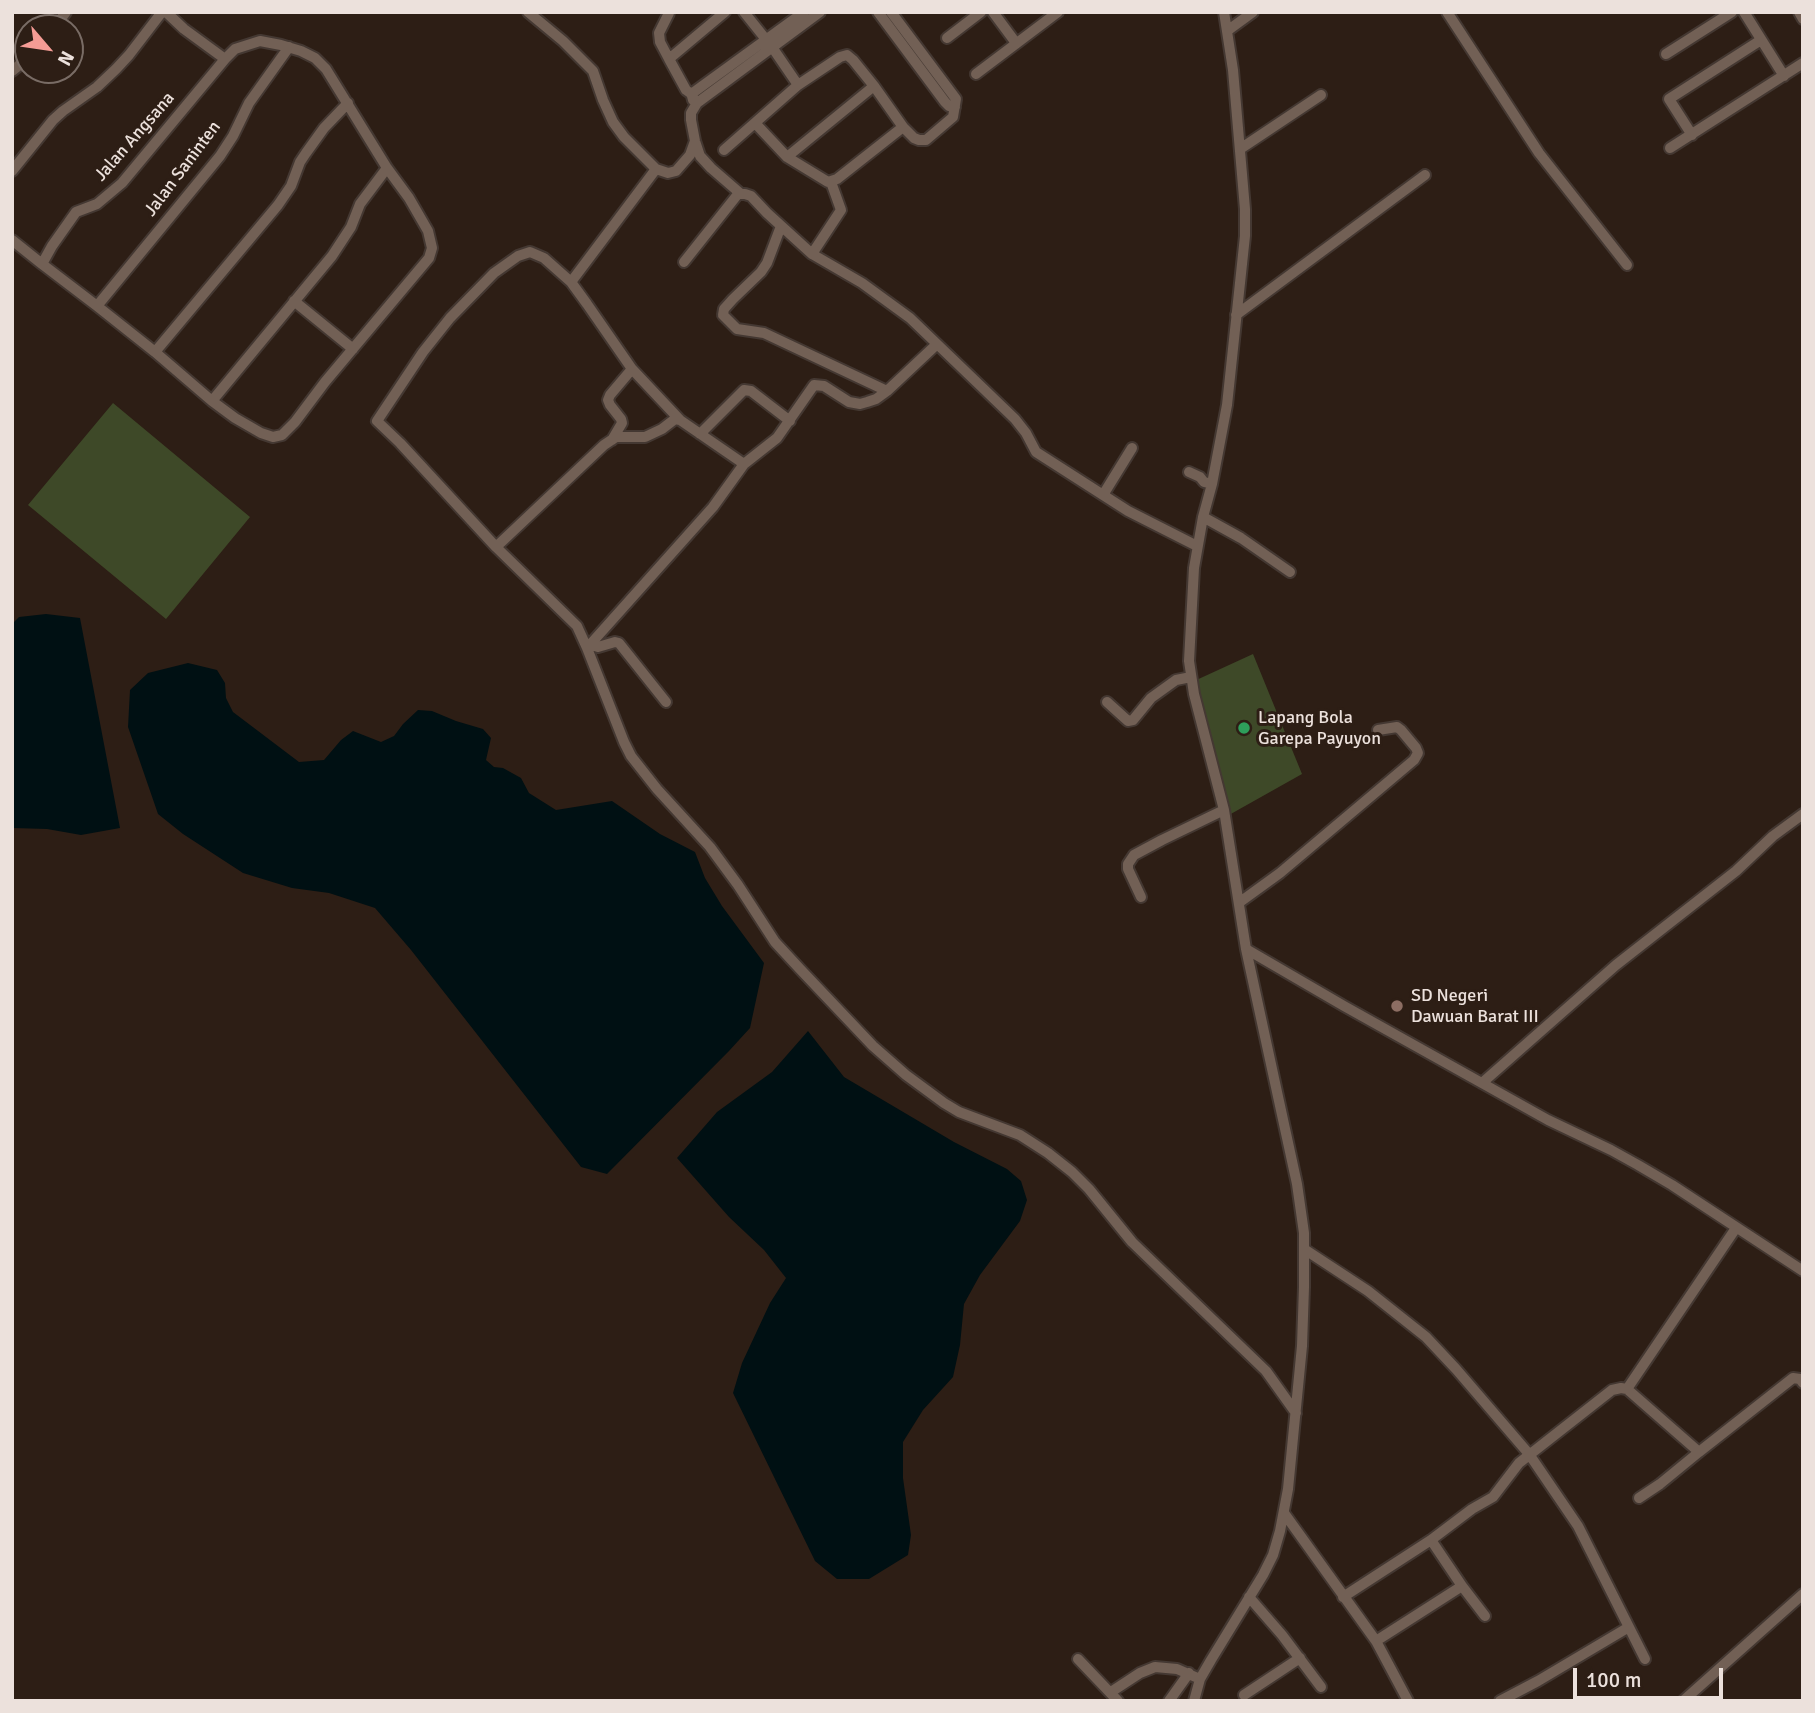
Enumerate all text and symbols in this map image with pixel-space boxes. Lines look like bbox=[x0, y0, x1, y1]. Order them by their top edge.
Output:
north arrow bbox=[14, 14, 84, 84]
text: N bbox=[52, 47, 79, 70]
street label: Jalan Angsana bbox=[90, 88, 180, 186]
street label: Jalan Saninten bbox=[140, 117, 226, 221]
place label: Lapang Bola Garepa Payuyon bbox=[1258, 707, 1381, 750]
marker: Lapang Bola Garepa Payuyon bbox=[1236, 720, 1252, 736]
place label: SD Negeri Dawuan Barat III bbox=[1411, 985, 1539, 1028]
marker: SD Negeri Dawuan Barat III bbox=[1389, 998, 1405, 1014]
scale bar bbox=[1577, 1654, 1728, 1698]
text: 100 m bbox=[1586, 1667, 1641, 1693]

